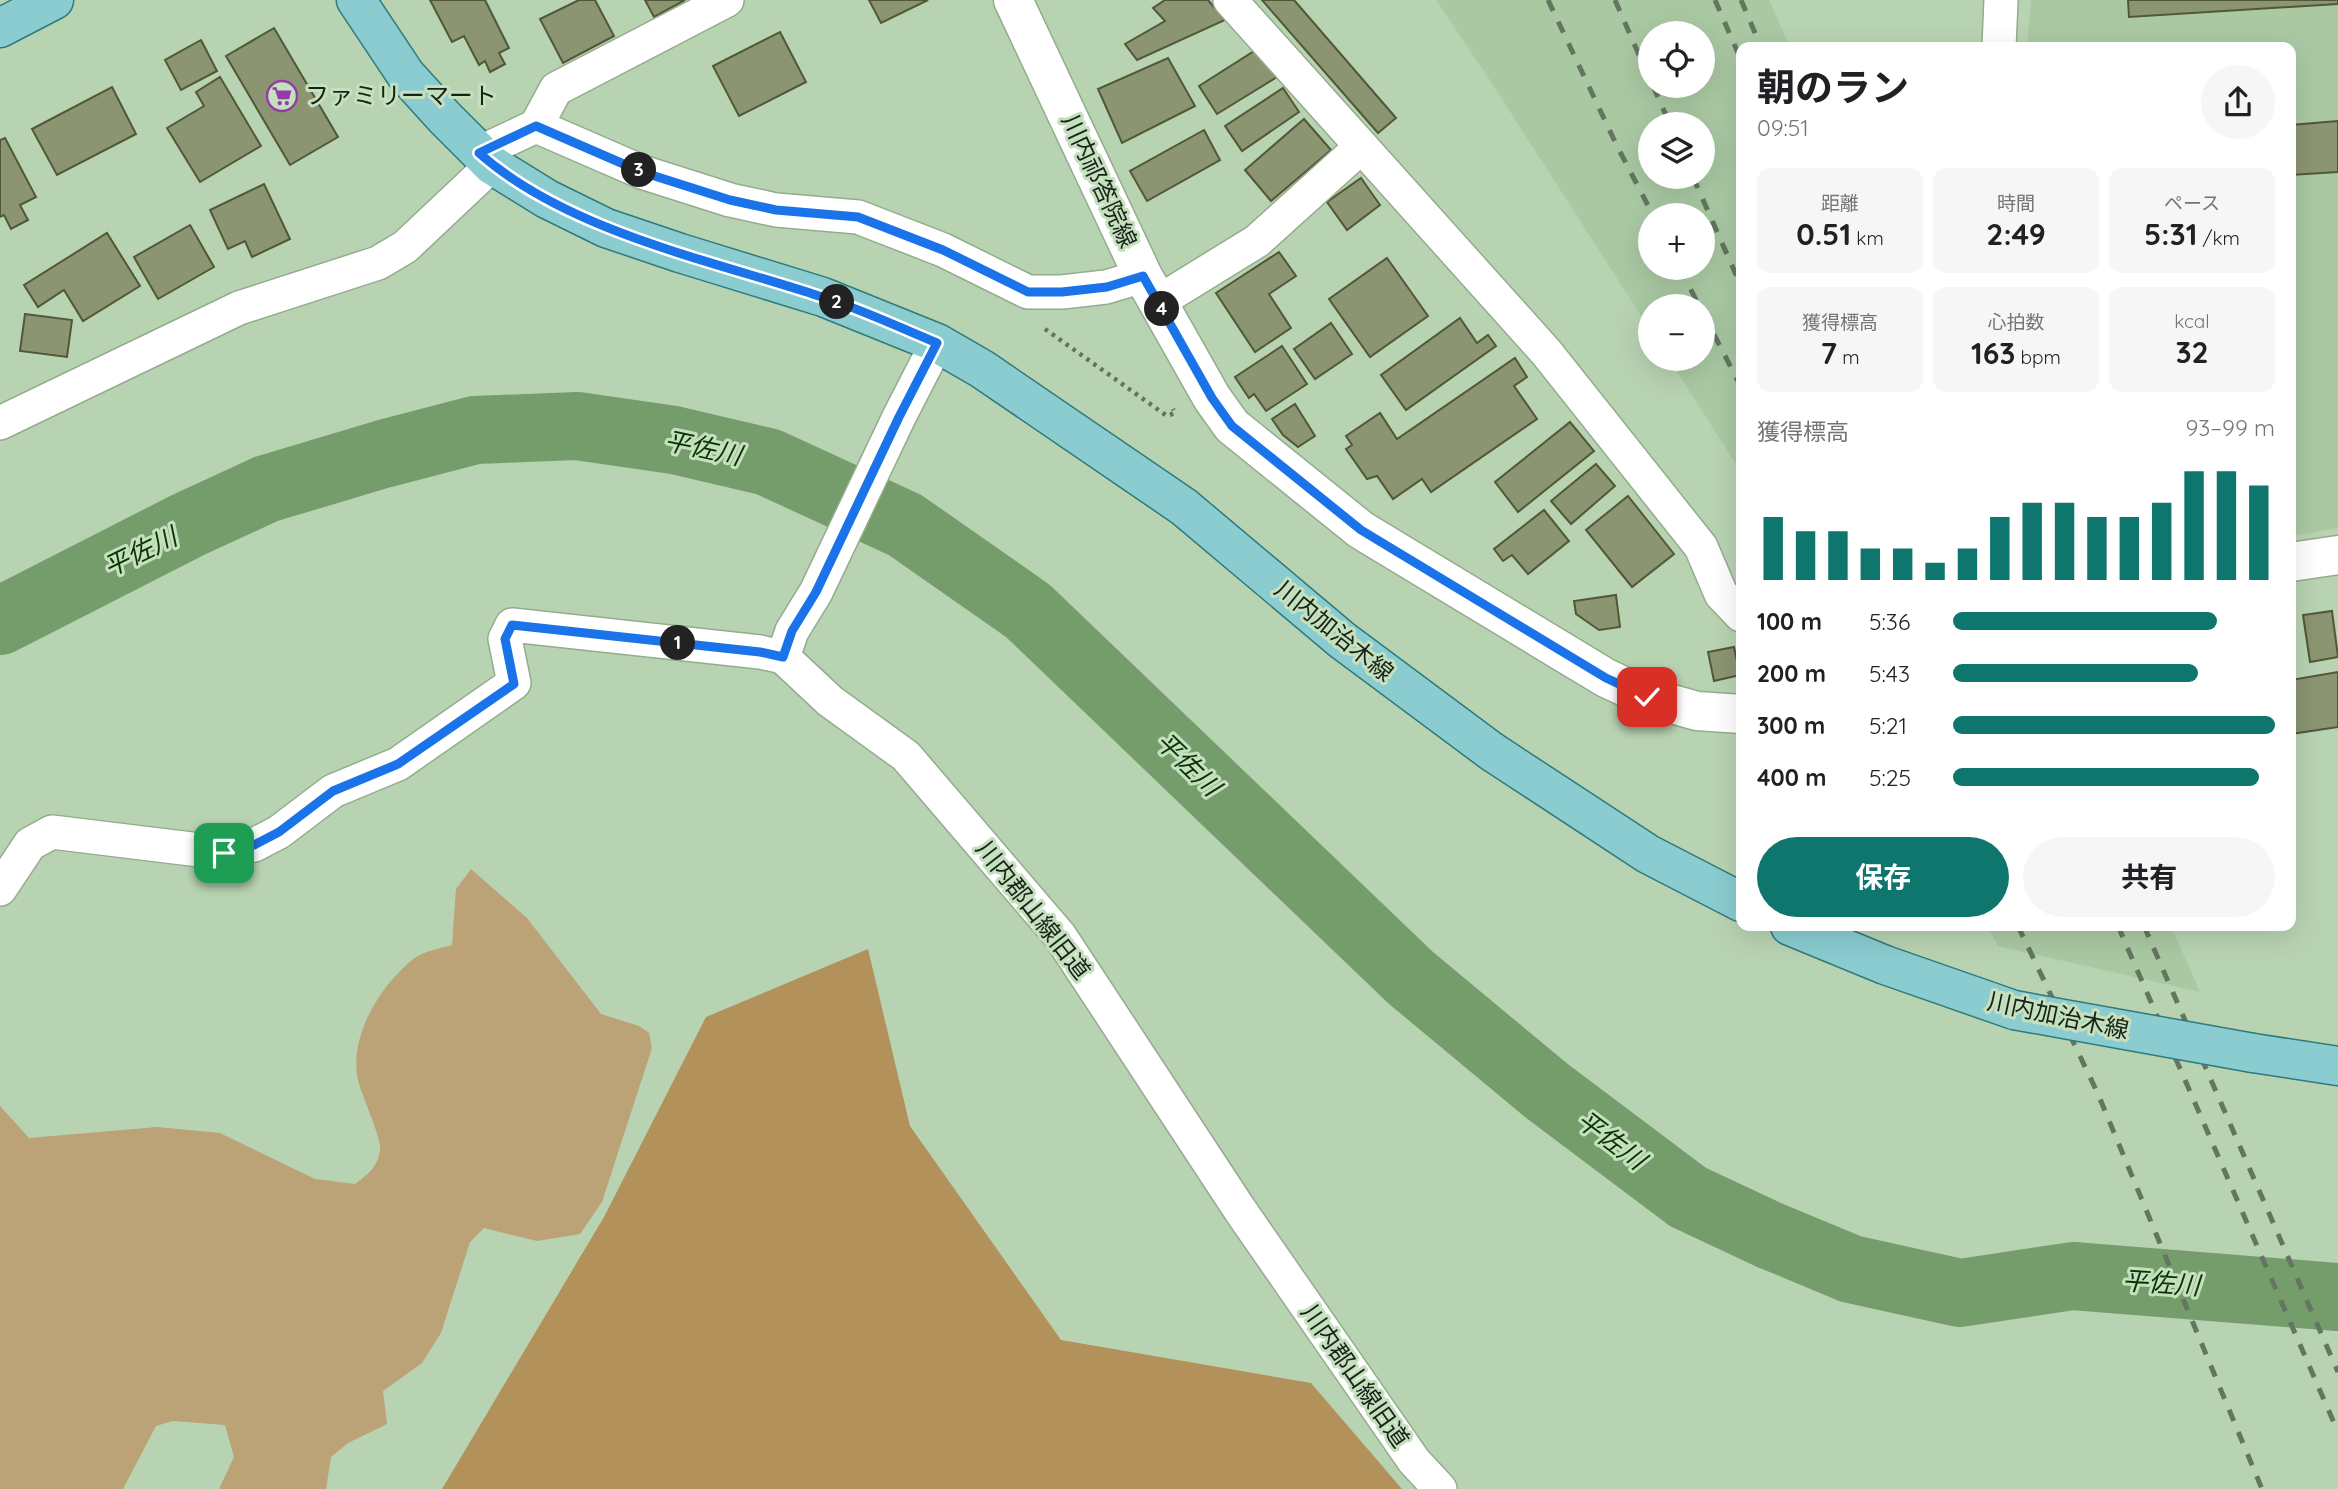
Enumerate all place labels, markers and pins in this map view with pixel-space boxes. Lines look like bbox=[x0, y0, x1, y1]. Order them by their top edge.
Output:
supermarket icon: ファミリーマート bbox=[265, 79, 299, 113]
place label: ファミリーマート bbox=[305, 80, 497, 110]
pin: 3 bbox=[622, 152, 656, 188]
pin: 2 bbox=[820, 284, 854, 320]
pin: 4 bbox=[1144, 292, 1180, 326]
pin: 1 bbox=[660, 626, 696, 660]
pin bbox=[1617, 667, 1677, 727]
pin bbox=[194, 823, 254, 883]

